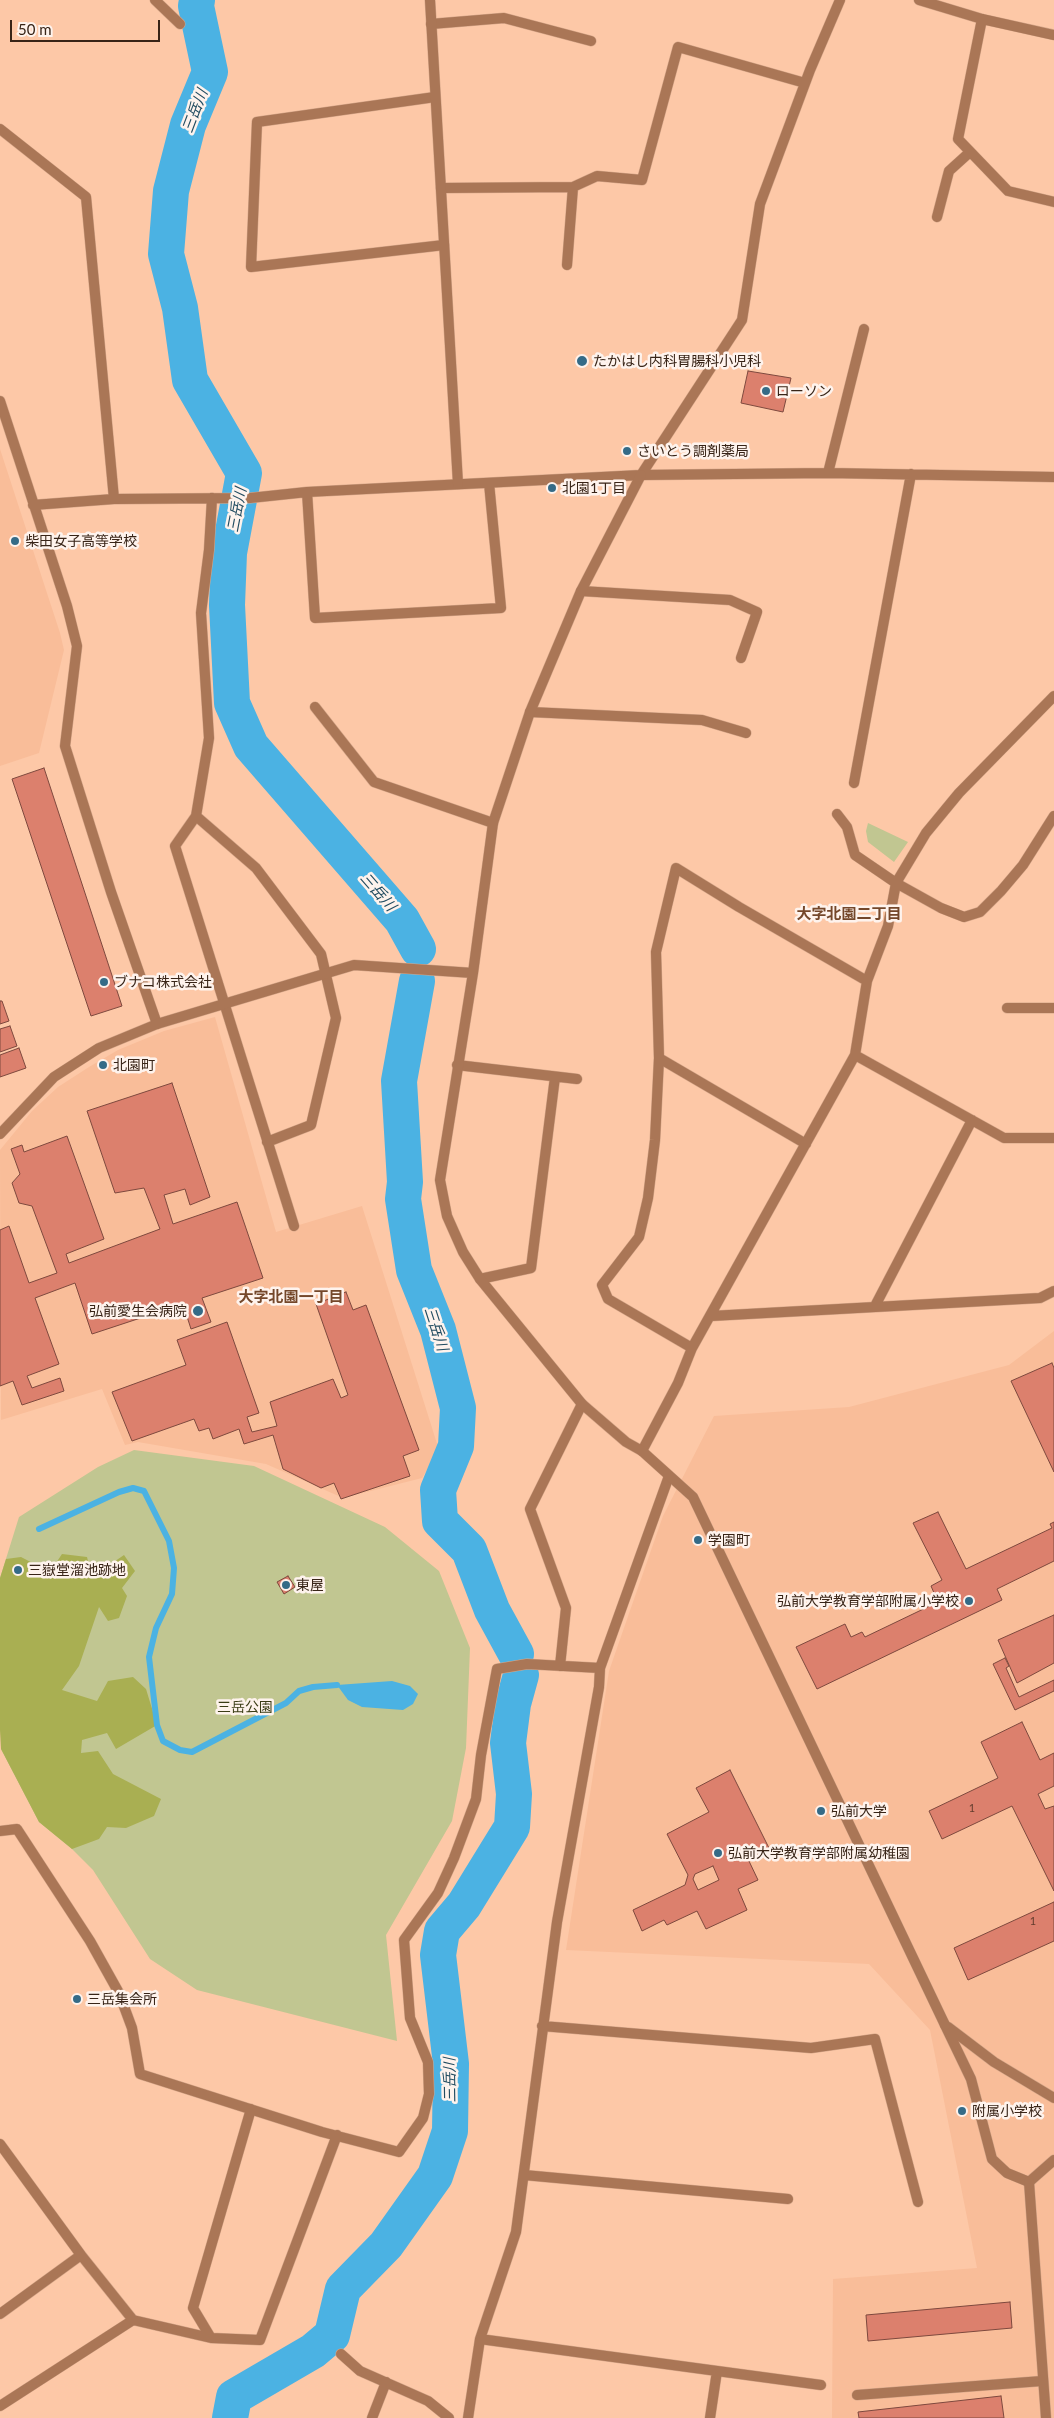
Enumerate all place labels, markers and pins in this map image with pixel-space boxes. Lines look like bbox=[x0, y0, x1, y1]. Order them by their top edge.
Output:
place label: たかはし内科胃腸科小児科 bbox=[593, 353, 761, 369]
marker: たかはし内科胃腸科小児科 bbox=[575, 354, 589, 368]
place label: ローソン bbox=[776, 383, 832, 399]
marker: ローソン bbox=[760, 385, 772, 397]
place label: さいとう調剤薬局 bbox=[637, 443, 749, 459]
marker: さいとう調剤薬局 bbox=[621, 445, 633, 457]
place label: 北園1丁目 bbox=[562, 480, 626, 496]
marker: 北園1丁目 bbox=[546, 482, 558, 494]
place label: 柴田女子高等学校 bbox=[25, 533, 137, 549]
marker: 柴田女子高等学校 bbox=[9, 535, 21, 547]
place label: ブナコ株式会社 bbox=[114, 974, 212, 990]
marker: ブナコ株式会社 bbox=[98, 976, 110, 988]
place label: 北園町 bbox=[113, 1057, 155, 1073]
marker: 北園町 bbox=[97, 1059, 109, 1071]
place label: 弘前愛生会病院 bbox=[89, 1303, 187, 1319]
marker: 弘前愛生会病院 bbox=[191, 1304, 205, 1318]
place label: 学園町 bbox=[708, 1532, 750, 1548]
marker: 学園町 bbox=[692, 1534, 704, 1546]
place label: 三嶽堂溜池跡地 bbox=[28, 1562, 126, 1578]
marker: 三嶽堂溜池跡地 bbox=[12, 1564, 24, 1576]
place label: 東屋 bbox=[296, 1577, 324, 1593]
marker: 東屋 bbox=[280, 1579, 292, 1591]
place label: 弘前大学教育学部附属小学校 bbox=[777, 1593, 959, 1609]
marker: 弘前大学教育学部附属小学校 bbox=[963, 1595, 975, 1607]
place label: 弘前大学 bbox=[831, 1803, 887, 1819]
marker: 弘前大学 bbox=[815, 1805, 827, 1817]
place label: 弘前大学教育学部附属幼稚園 bbox=[728, 1845, 910, 1861]
marker: 弘前大学教育学部附属幼稚園 bbox=[712, 1847, 724, 1859]
place label: 三岳集会所 bbox=[87, 1991, 157, 2007]
marker: 三岳集会所 bbox=[71, 1993, 83, 2005]
place label: 附属小学校 bbox=[972, 2103, 1042, 2119]
marker: 附属小学校 bbox=[956, 2105, 968, 2117]

